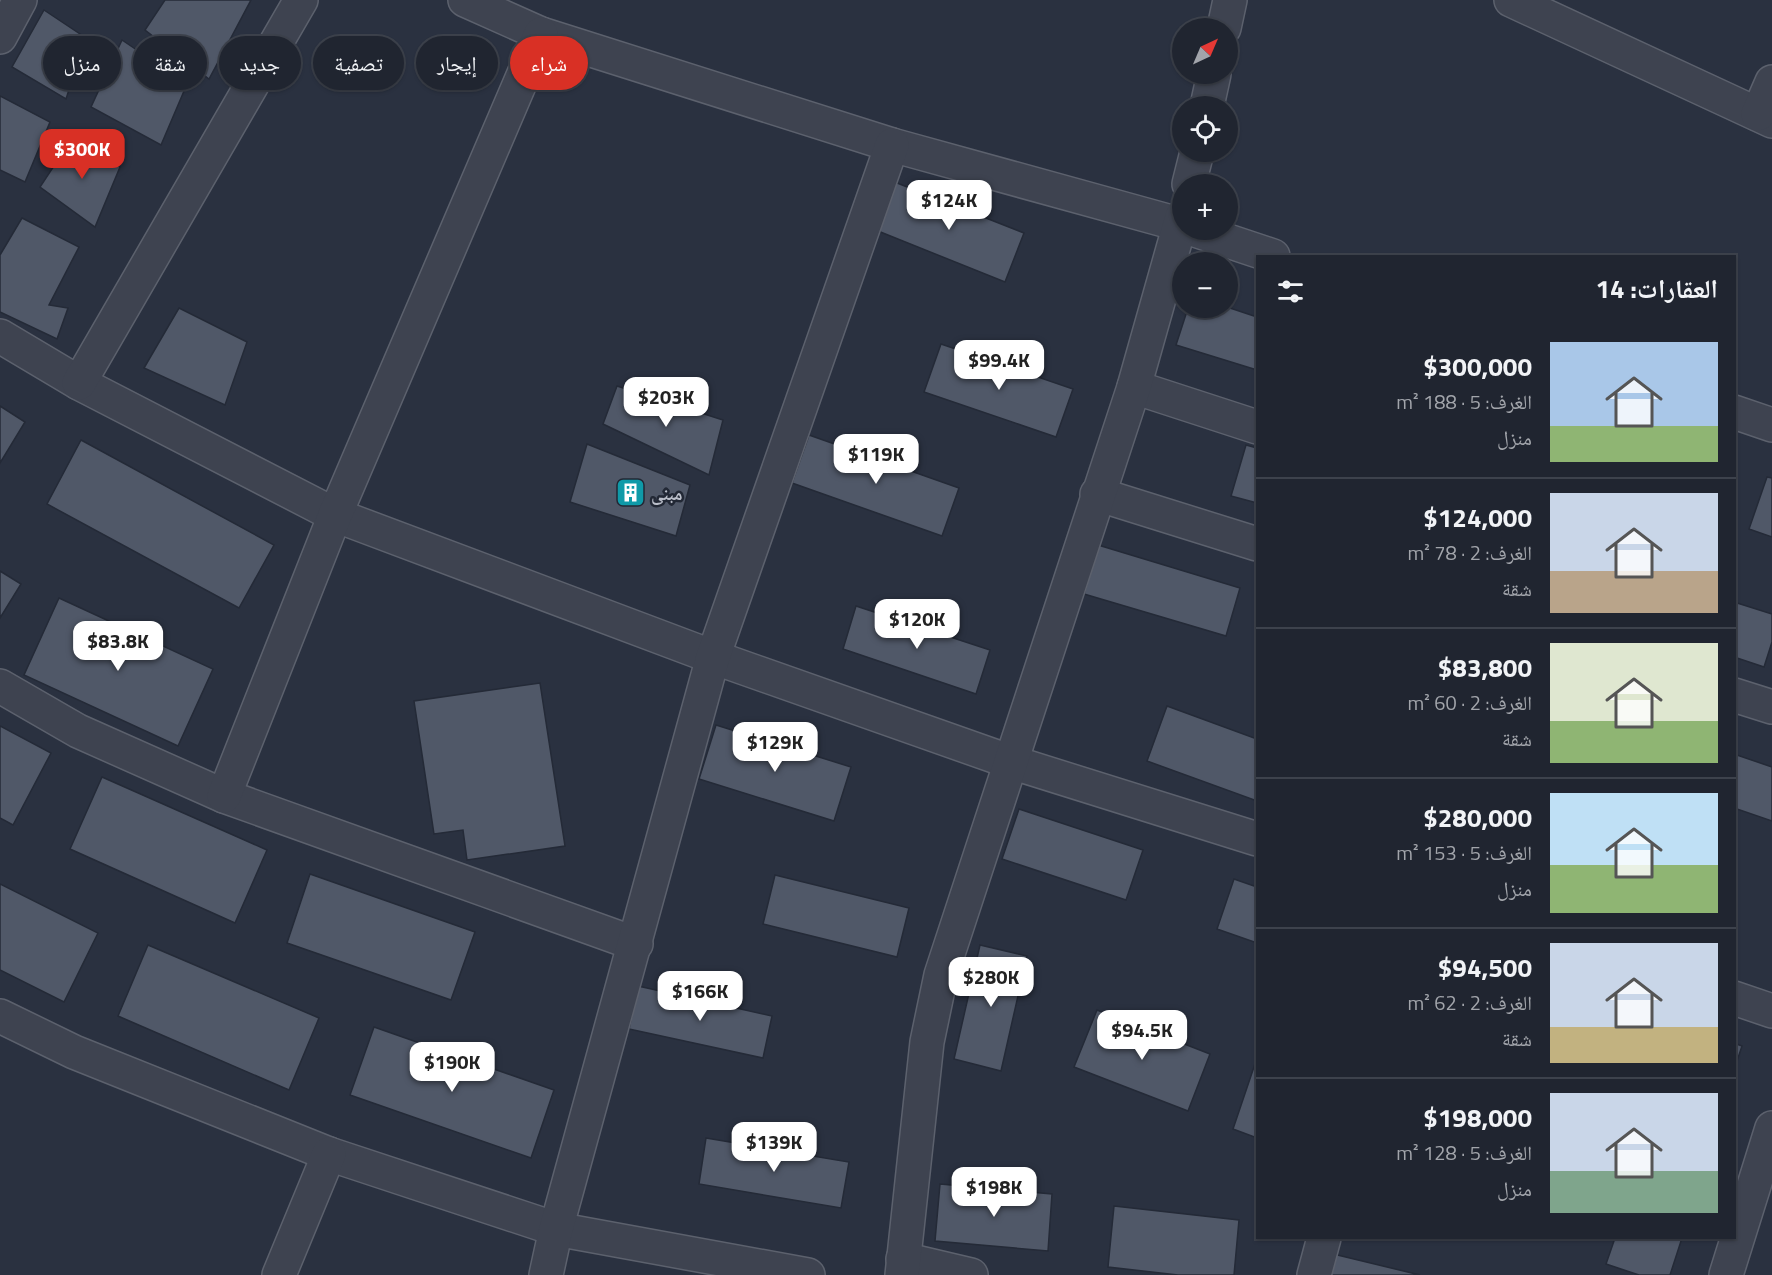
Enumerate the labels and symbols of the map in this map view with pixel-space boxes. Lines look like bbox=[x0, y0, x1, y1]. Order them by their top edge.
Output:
north arrow bbox=[1172, 18, 1238, 84]
pin: $300K bbox=[40, 129, 124, 180]
pin: $124K bbox=[907, 180, 991, 231]
pin: $99.4K bbox=[950, 340, 1048, 391]
pin: $203K bbox=[624, 377, 708, 428]
pin: $119K bbox=[834, 434, 918, 485]
building icon: مبنى bbox=[614, 477, 646, 509]
place label: مبنى bbox=[651, 480, 682, 507]
pin: $120K bbox=[875, 599, 959, 650]
pin: $83.8K bbox=[69, 621, 167, 672]
pin: $129K bbox=[733, 722, 817, 773]
pin: $280K bbox=[949, 957, 1033, 1008]
pin: $166K bbox=[658, 971, 742, 1022]
pin: $94.5K bbox=[1093, 1010, 1191, 1061]
pin: $190K bbox=[410, 1042, 494, 1093]
pin: $139K bbox=[732, 1122, 816, 1173]
pin: $198K bbox=[952, 1167, 1036, 1218]

